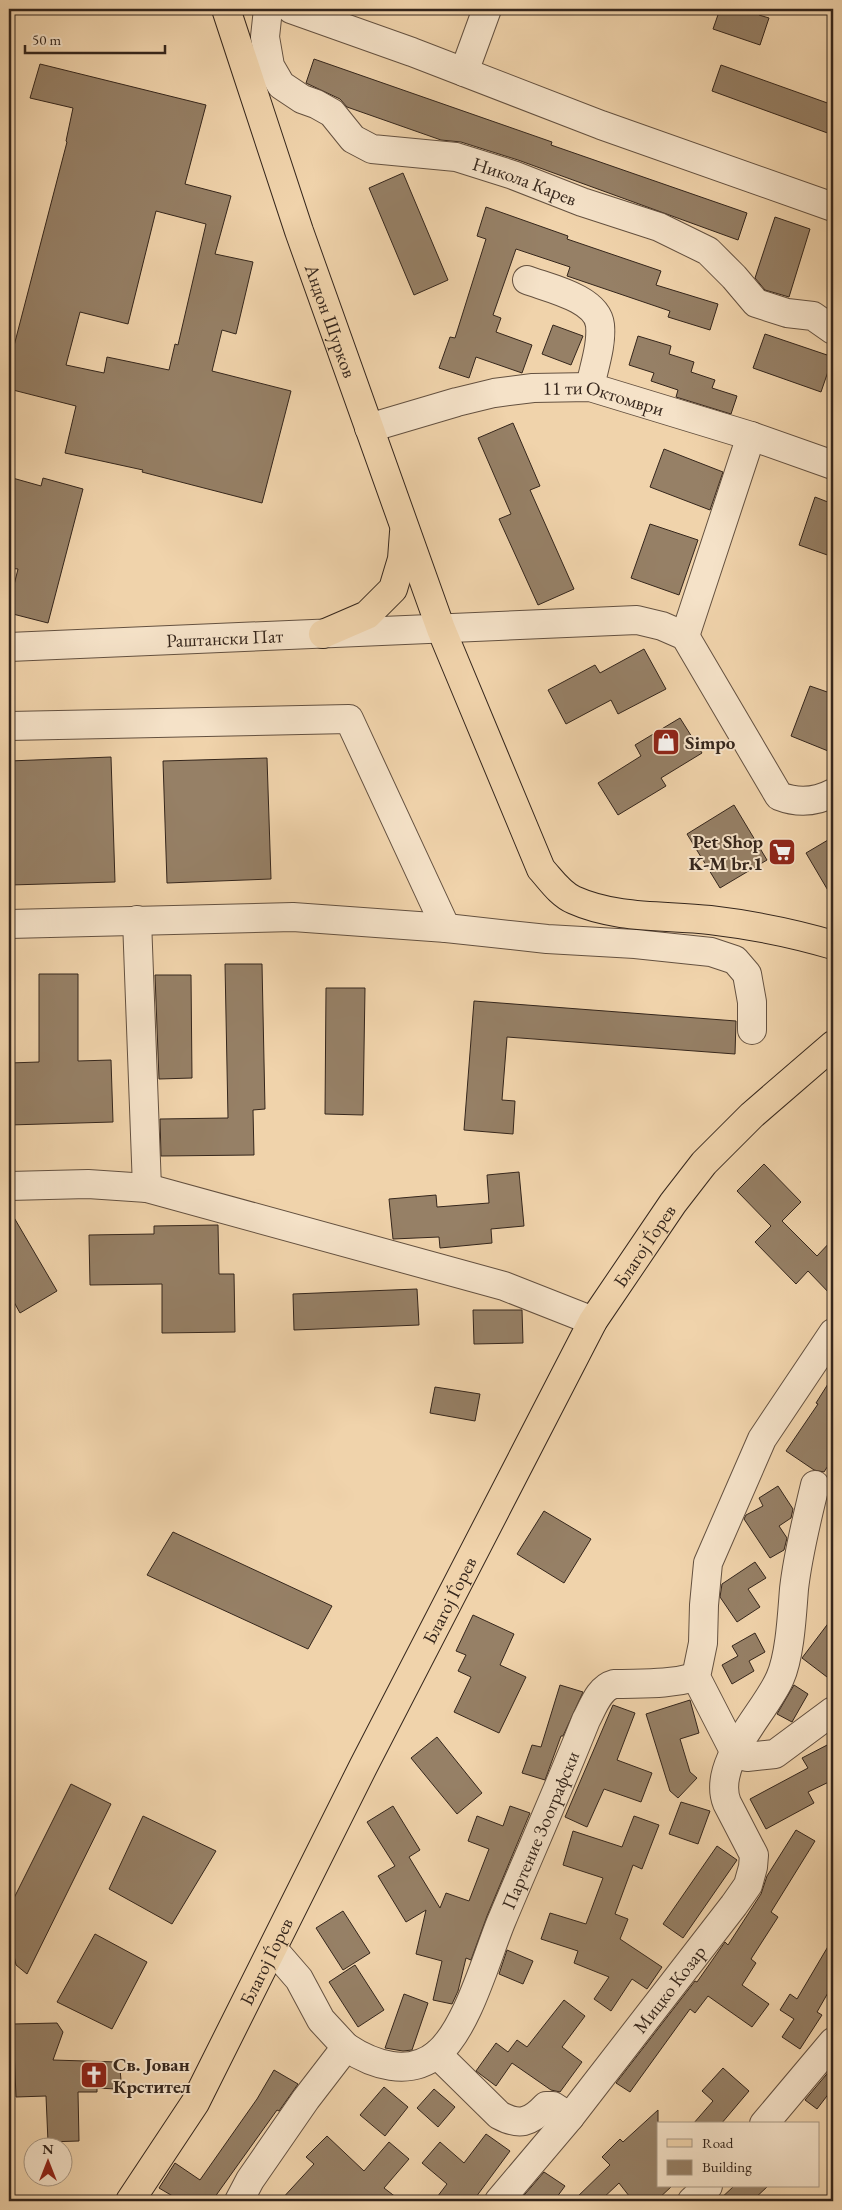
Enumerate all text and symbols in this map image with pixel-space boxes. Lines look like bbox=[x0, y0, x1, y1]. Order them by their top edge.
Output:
scale bar bbox=[25, 22, 165, 54]
text: 50 m bbox=[32, 30, 61, 49]
street label: Никола Карев bbox=[469, 151, 580, 212]
street label: Андон Шурков bbox=[298, 260, 362, 381]
street label: 11 ти Октомври bbox=[543, 374, 667, 422]
street label: Раштански Пат bbox=[166, 623, 284, 653]
shop icon: Simpo bbox=[651, 727, 681, 757]
place label: Simpo bbox=[685, 730, 736, 755]
place label: Pet Shop K-M br.1 bbox=[689, 829, 764, 876]
supermarket icon: Pet Shop K-M br.1 bbox=[767, 837, 797, 867]
street label: Благој Ѓорев bbox=[607, 1200, 681, 1292]
street label: Благој Ѓорев bbox=[417, 1552, 482, 1648]
street label: Партение Зоографски bbox=[496, 1747, 585, 1913]
street label: Благој Ѓорев bbox=[234, 1913, 299, 2010]
street label: Мицко Козар bbox=[628, 1940, 712, 2038]
place label: Св. Јован Крстител bbox=[113, 2052, 191, 2099]
church icon: Св. Јован Крстител bbox=[79, 2060, 109, 2090]
legend bbox=[657, 2122, 820, 2188]
text: Road bbox=[702, 2133, 734, 2152]
north arrow bbox=[22, 2138, 72, 2188]
text: N bbox=[42, 2140, 54, 2158]
text: Building bbox=[702, 2157, 752, 2176]

